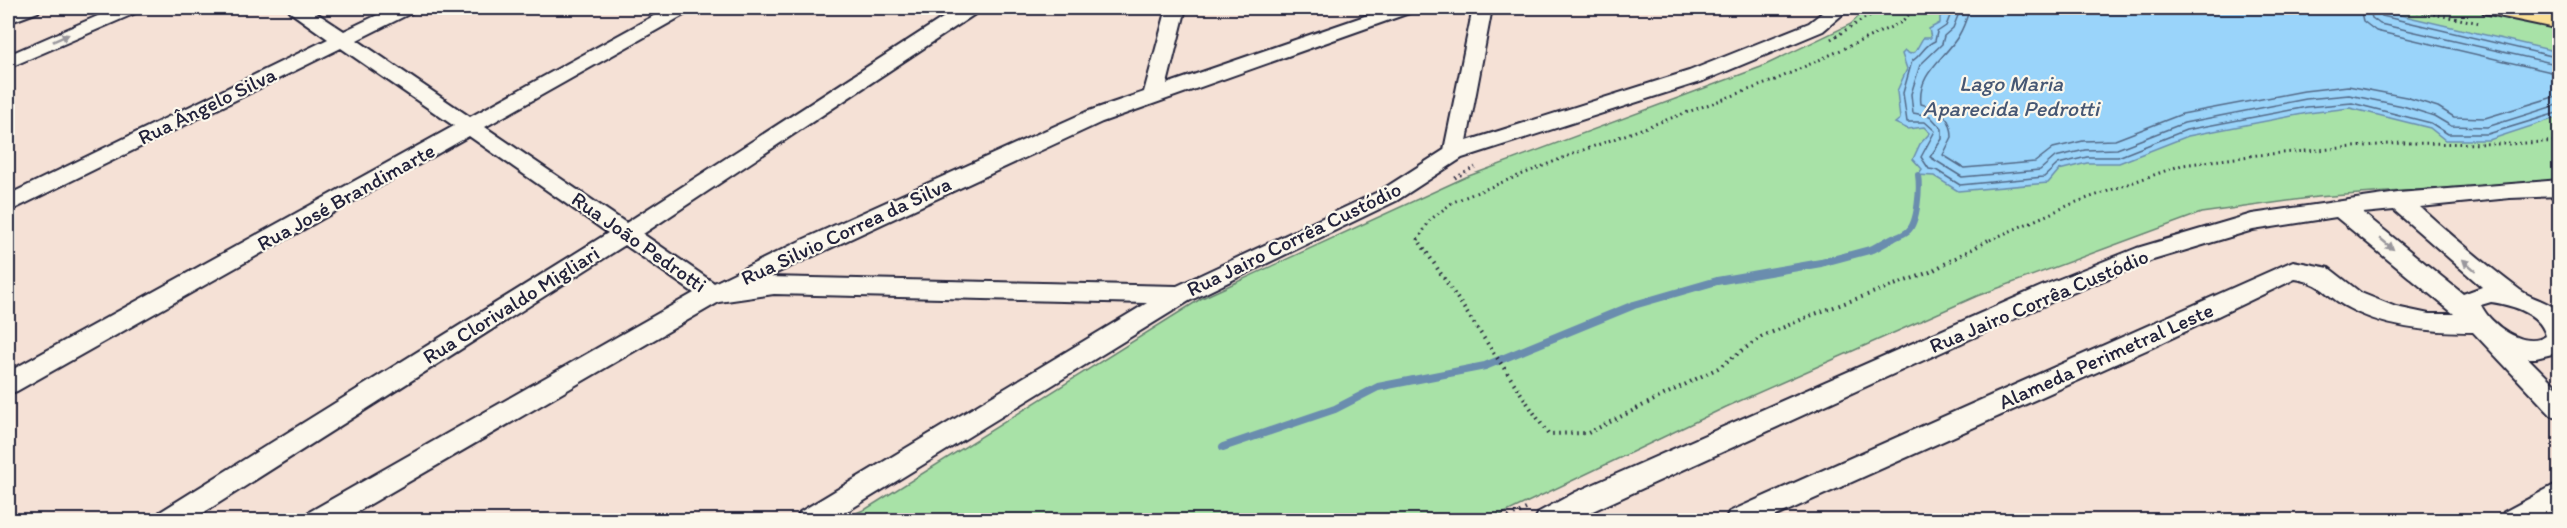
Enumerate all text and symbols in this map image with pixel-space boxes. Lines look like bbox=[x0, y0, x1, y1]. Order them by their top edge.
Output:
one-way arrow bbox=[52, 33, 70, 42]
street label: Rua Ângelo Silva bbox=[134, 61, 280, 150]
water label: Lago Maria Aparecida Pedrotti bbox=[1923, 70, 2102, 122]
street label: Rua José Brandimarte bbox=[253, 137, 439, 256]
street label: Rua Silvio Correa da Silva bbox=[737, 171, 955, 290]
street label: Rua Jairo Corrêa Custódio bbox=[1182, 176, 1405, 301]
street label: Rua João Pedrotti bbox=[567, 186, 712, 297]
one-way arrow bbox=[2379, 238, 2395, 251]
street label: Rua Clorivaldo Migliari bbox=[418, 240, 604, 369]
street label: Rua Jairo Corrêa Custódio bbox=[1926, 243, 2152, 358]
one-way arrow bbox=[2462, 259, 2477, 272]
street label: Alameda Perimetral Leste bbox=[1995, 297, 2217, 414]

